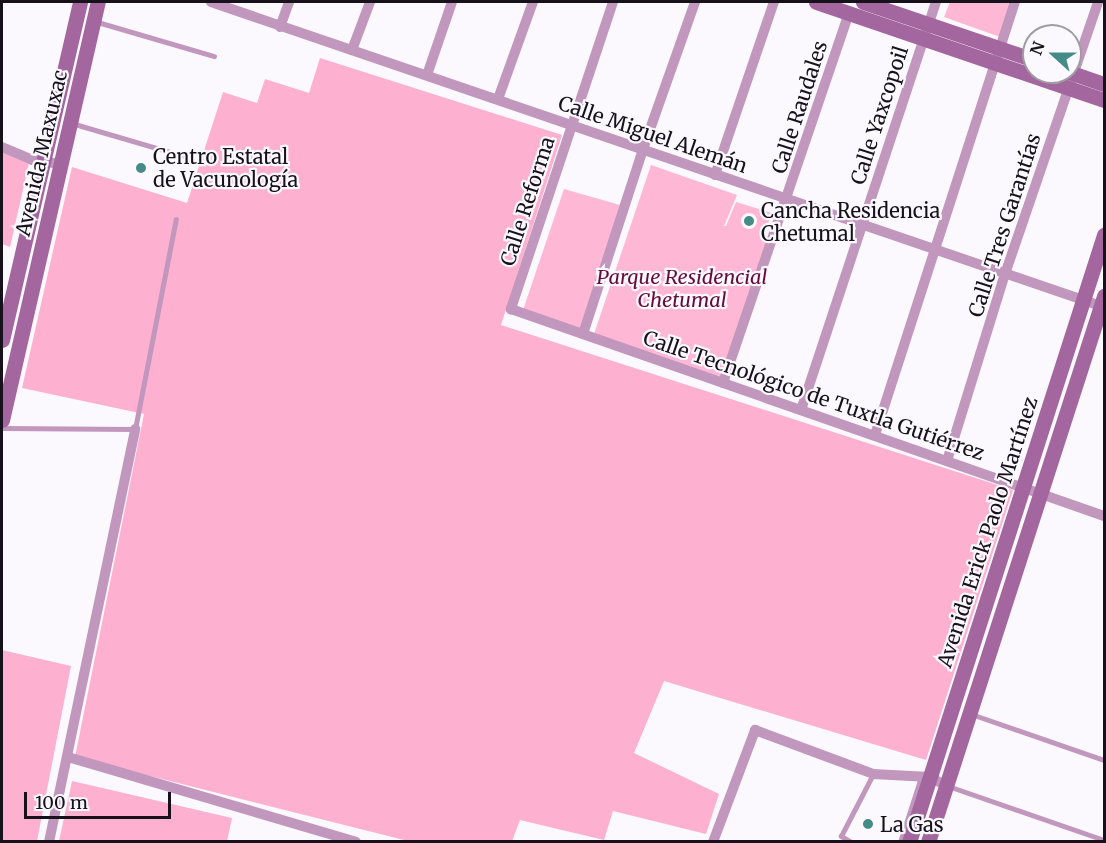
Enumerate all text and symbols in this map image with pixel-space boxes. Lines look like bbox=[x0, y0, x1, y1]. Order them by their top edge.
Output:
north arrow bbox=[1022, 24, 1082, 84]
street label: Calle Raudales bbox=[766, 38, 832, 176]
text: N bbox=[1025, 39, 1049, 58]
street label: Calle Yaxcopoil bbox=[845, 43, 913, 187]
street label: Avenida Maxuxac bbox=[10, 68, 72, 238]
street label: Calle Miguel Alemán bbox=[555, 90, 751, 178]
street label: Calle Tres Garantías bbox=[963, 130, 1045, 320]
street label: Calle Reforma bbox=[495, 133, 559, 269]
place label: Centro Estatal de Vacunología bbox=[153, 144, 298, 191]
marker: Centro Estatal de Vacunología bbox=[134, 161, 148, 175]
place label: Cancha Residencia Chetumal bbox=[761, 198, 940, 245]
marker: Cancha Residencia Chetumal bbox=[742, 214, 756, 228]
park label: Parque Residencial Chetumal bbox=[597, 264, 767, 311]
street label: Calle Tecnológico de Tuxtla Gutiérrez bbox=[640, 325, 988, 465]
street label: Avenida Erick Paolo Martínez bbox=[932, 394, 1042, 670]
scale bar bbox=[27, 780, 174, 818]
text: 100 m bbox=[35, 791, 88, 814]
place label: La Gas bbox=[880, 812, 944, 836]
marker: La Gas bbox=[861, 817, 875, 831]

